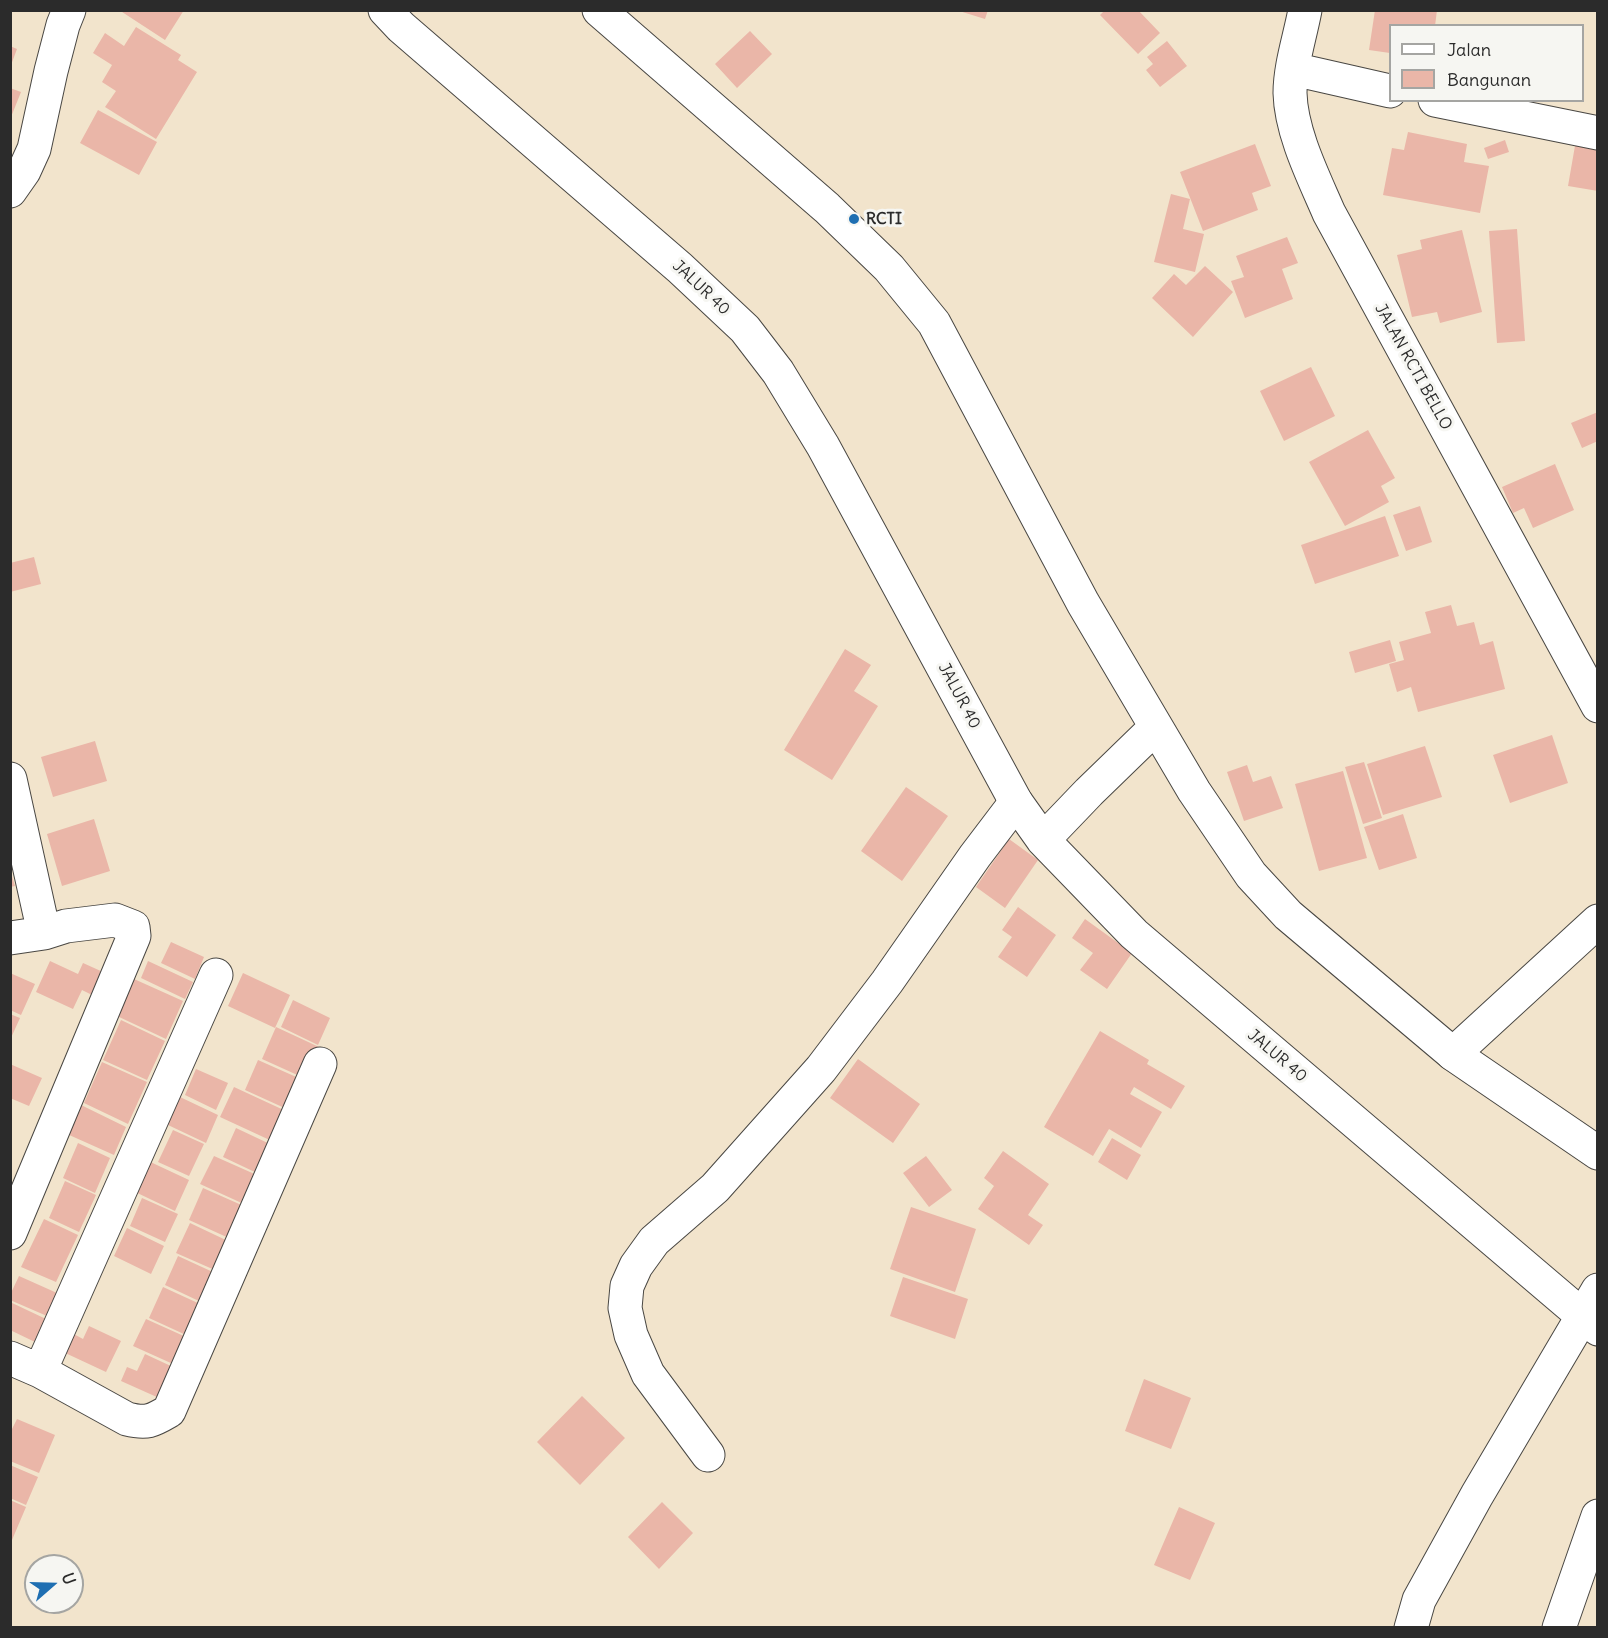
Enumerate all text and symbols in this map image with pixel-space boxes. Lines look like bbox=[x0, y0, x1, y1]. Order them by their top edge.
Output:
legend bbox=[1389, 24, 1584, 102]
text: Jalan bbox=[1447, 38, 1491, 61]
text: Bangunan bbox=[1447, 68, 1531, 91]
place label: RCTI bbox=[866, 209, 902, 229]
marker: RCTI bbox=[847, 212, 861, 226]
street label: JALUR 40 bbox=[668, 257, 734, 319]
street label: JALAN RCTI BELLO bbox=[1370, 301, 1456, 433]
street label: JALUR 40 bbox=[934, 660, 984, 732]
street label: JALUR 40 bbox=[1243, 1026, 1311, 1086]
north arrow bbox=[24, 1554, 84, 1614]
text: U bbox=[58, 1570, 80, 1587]

